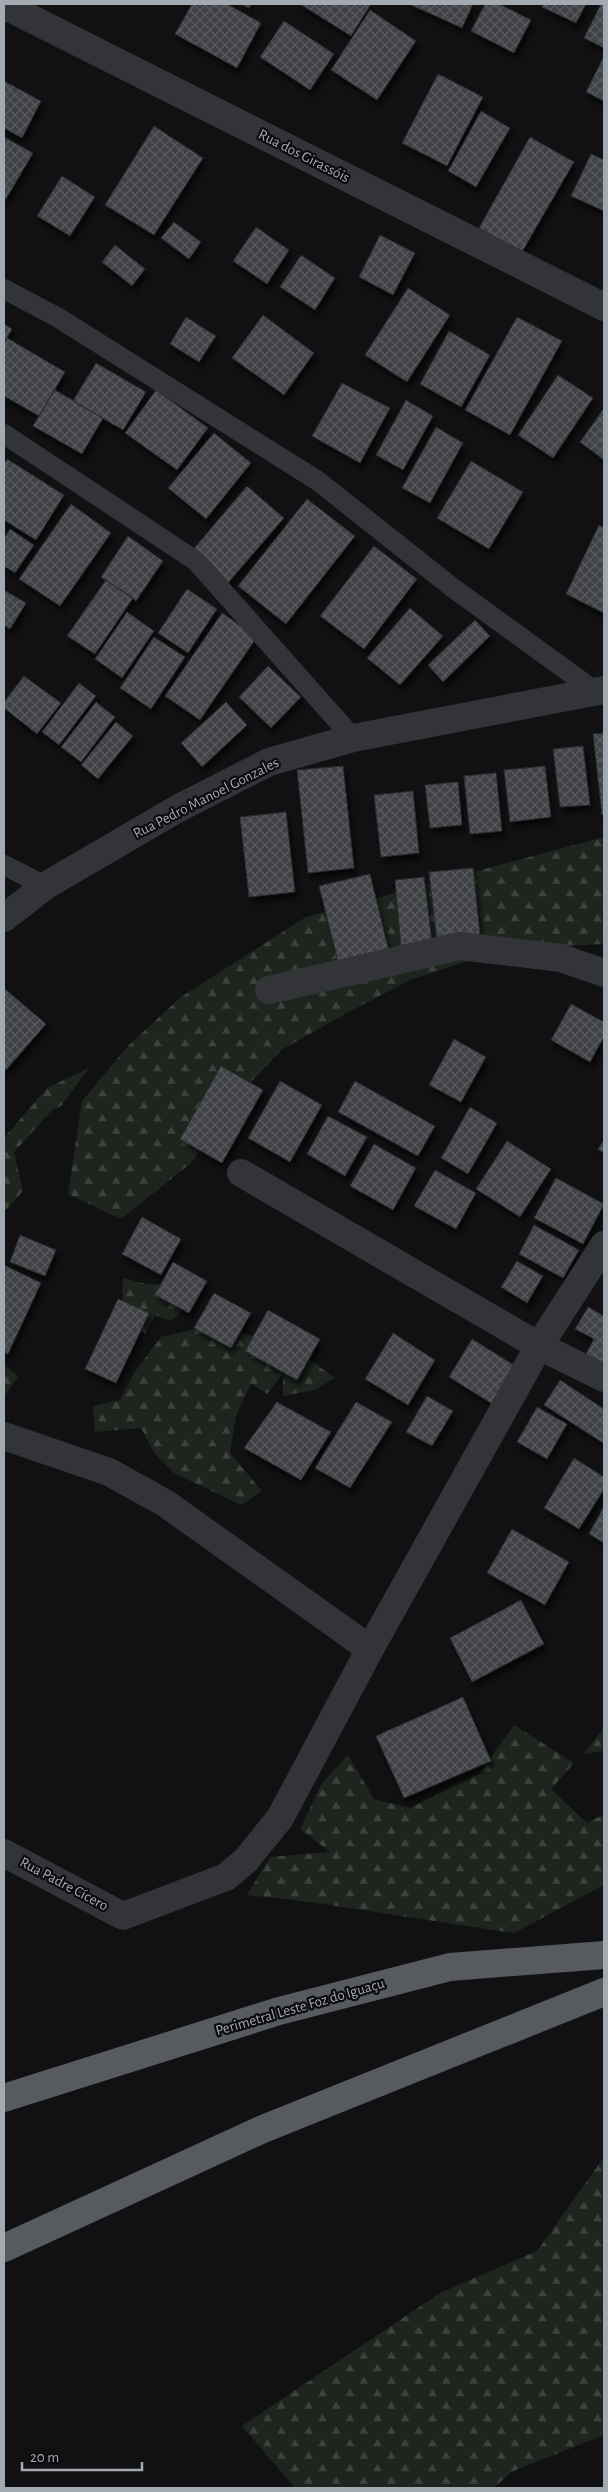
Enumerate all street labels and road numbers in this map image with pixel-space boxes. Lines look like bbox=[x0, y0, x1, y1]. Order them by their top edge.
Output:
street label: Rua dos Girassóis bbox=[256, 127, 352, 185]
street label: Rua Pedro Manoel Gonzales bbox=[131, 755, 281, 841]
street label: Rua Padre Cícero bbox=[17, 1854, 111, 1914]
street label: Perimetral Leste Foz do Iguaçu bbox=[214, 1976, 386, 2038]

